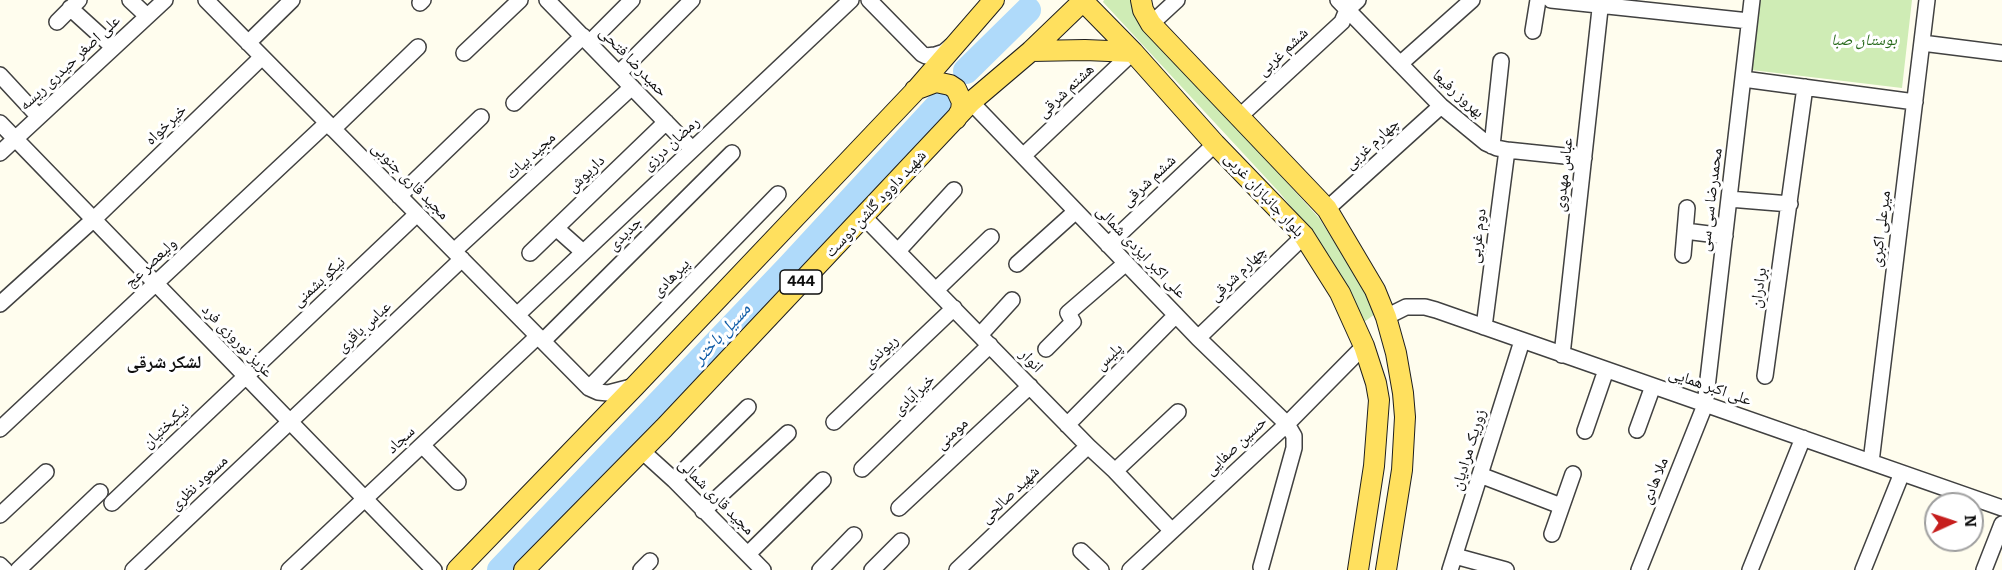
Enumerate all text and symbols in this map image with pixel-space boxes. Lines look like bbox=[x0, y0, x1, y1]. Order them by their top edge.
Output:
street label: علی اصغر حیدری ریسه bbox=[15, 11, 125, 115]
street label: حمیدرضا فتحی bbox=[595, 23, 671, 101]
street label: ششم غربی bbox=[1254, 24, 1312, 80]
park label: بوستان صبا bbox=[1831, 31, 1897, 51]
street label: هشتم شرقی bbox=[1034, 60, 1098, 122]
street label: بهروز رفیعا bbox=[1428, 66, 1488, 122]
street label: خیرخواه bbox=[141, 101, 191, 149]
street label: رمضان درزی bbox=[638, 113, 704, 175]
street label: چهارم غربی bbox=[1341, 114, 1403, 174]
street label: مجید بیات bbox=[502, 128, 560, 184]
street label: عباس مهدوی bbox=[1551, 137, 1577, 213]
street label: مجید قاری جنوبی bbox=[367, 138, 453, 224]
street label: شهید داوود گلشن دوست bbox=[821, 146, 931, 262]
street label: محمدرضا سی سی bbox=[1695, 147, 1727, 253]
street label: بلوار جانبازان غربی bbox=[1220, 149, 1308, 241]
street label: داریوش bbox=[563, 151, 609, 197]
street label: ششم شرقی bbox=[1118, 151, 1180, 211]
street label: میرعلی اکبری bbox=[1867, 190, 1895, 268]
street label: علی اکبر ایزدی شمالی bbox=[1092, 201, 1190, 303]
street label: دوم غربی bbox=[1465, 207, 1491, 265]
street label: جدیدی bbox=[604, 213, 646, 255]
street label: ولیعصر عج bbox=[121, 234, 181, 292]
street label: چهارم شرقی bbox=[1205, 242, 1271, 306]
street label: نیکو بشمنی bbox=[289, 253, 349, 311]
street label: پیرهادی bbox=[648, 255, 694, 301]
street label: برادران bbox=[1747, 267, 1771, 309]
road number: 444 bbox=[780, 270, 822, 294]
street label: عباس باقری bbox=[333, 297, 395, 357]
water label: مسیل باختر bbox=[688, 299, 756, 369]
street label: عزیز نوروزی فرد bbox=[197, 300, 277, 382]
street label: ریوندی bbox=[859, 331, 903, 373]
street label: پلیس bbox=[1091, 339, 1127, 375]
street label: انوار bbox=[1015, 345, 1047, 377]
district label: لشکر شرقی bbox=[126, 352, 202, 374]
street label: علی اکبر همایی bbox=[1666, 364, 1754, 410]
street label: خیرآبادی bbox=[889, 370, 939, 420]
street label: نیکبختیان bbox=[138, 399, 194, 453]
street label: زوریک مرادیان bbox=[1448, 407, 1490, 493]
street label: حسین صفایی bbox=[1201, 412, 1271, 480]
street label: مومنی bbox=[932, 414, 972, 454]
street label: سجاد bbox=[383, 422, 419, 458]
street label: مسعود نظری bbox=[166, 451, 232, 515]
street label: مجید قاری شمالی bbox=[674, 455, 758, 539]
street label: ملا هادی bbox=[1637, 455, 1673, 507]
street label: شهید صالحی bbox=[976, 462, 1044, 528]
north arrow bbox=[1924, 492, 1984, 552]
text: N bbox=[1961, 514, 1980, 528]

